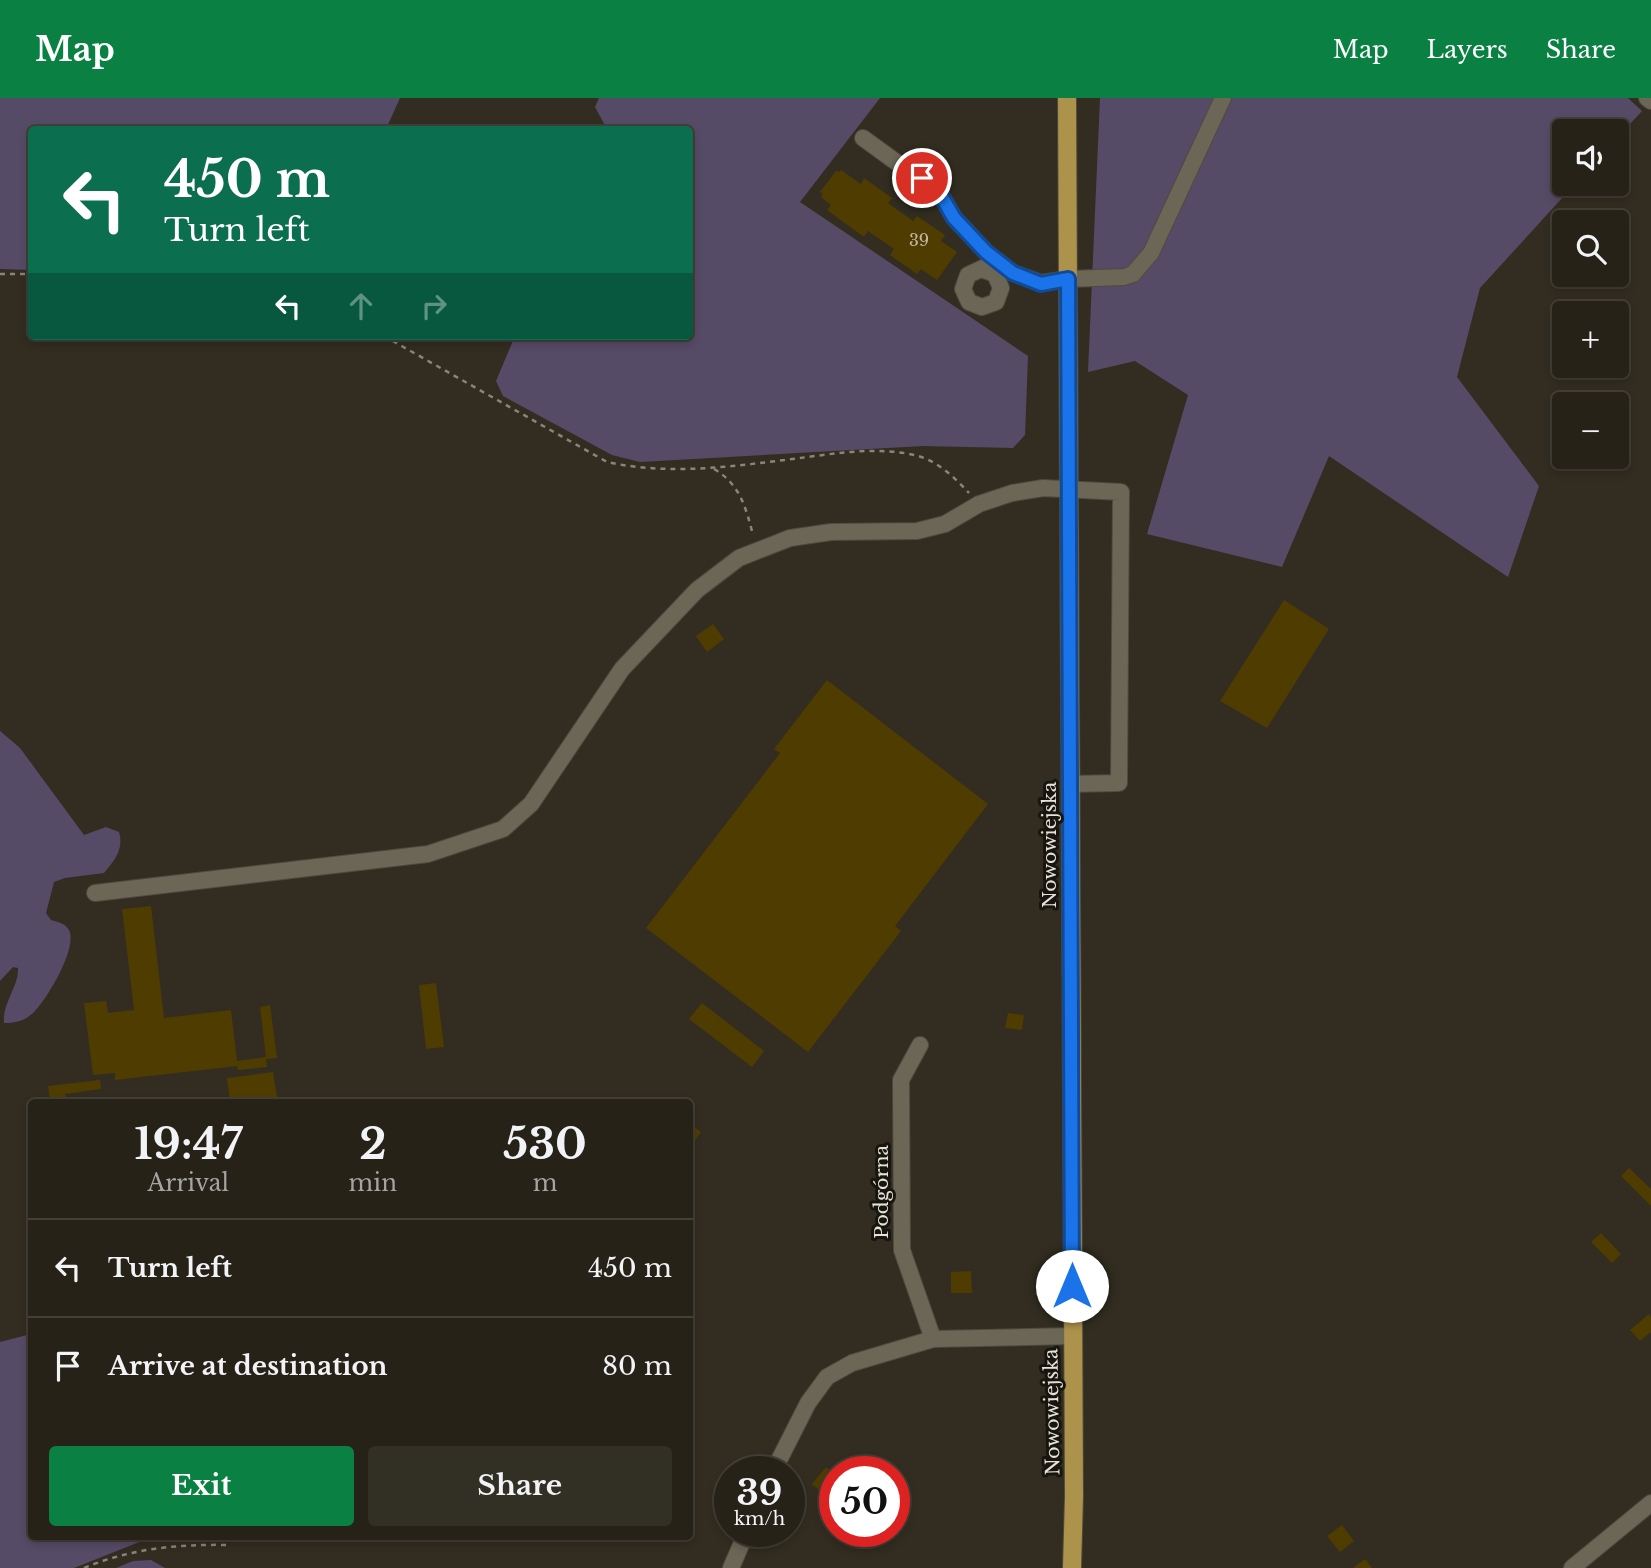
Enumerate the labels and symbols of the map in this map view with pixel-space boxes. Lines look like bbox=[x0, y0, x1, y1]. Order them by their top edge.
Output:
pin bbox=[892, 148, 952, 208]
house number: 39 bbox=[909, 230, 929, 250]
street label: Nowowiejska bbox=[1038, 781, 1061, 908]
street label: Podgórna bbox=[870, 1144, 893, 1239]
position arrow bbox=[1035, 1249, 1109, 1323]
street label: Nowowiejska bbox=[1039, 1348, 1065, 1476]
speed limit sign: 50 bbox=[819, 1456, 910, 1547]

